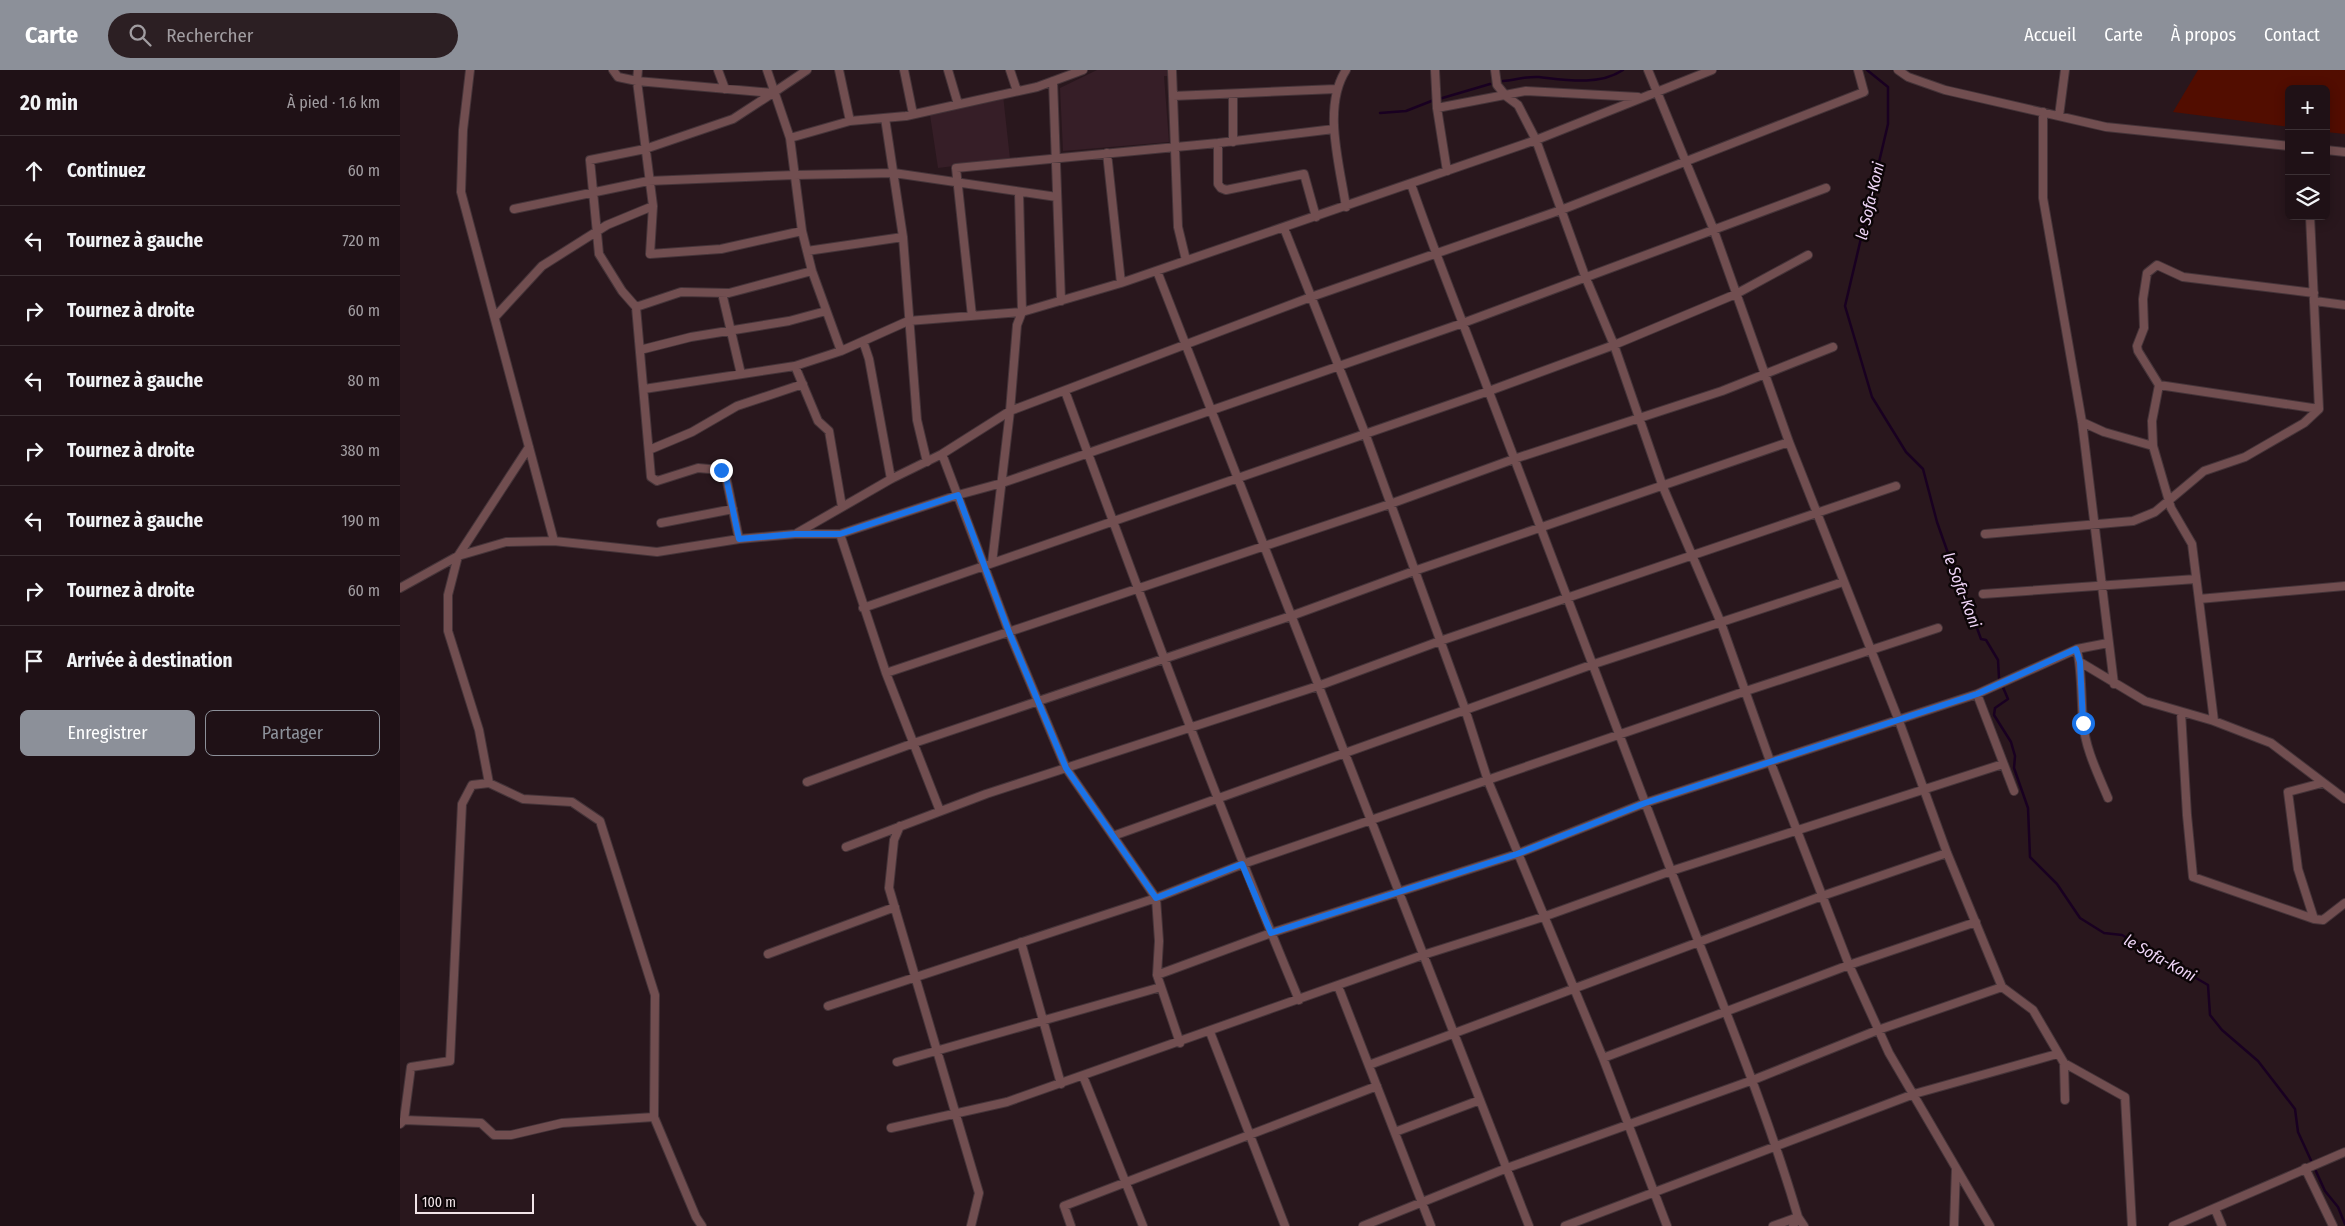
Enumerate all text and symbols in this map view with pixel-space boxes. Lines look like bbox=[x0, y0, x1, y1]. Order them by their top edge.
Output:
search box bbox=[108, 13, 458, 58]
text: Carte bbox=[25, 21, 78, 49]
icon: search bbox=[126, 21, 154, 49]
text: Rechercher bbox=[166, 24, 253, 47]
text: Accueil bbox=[2024, 24, 2076, 46]
text: Carte bbox=[2104, 24, 2143, 46]
text: À propos bbox=[2171, 24, 2236, 46]
text: Contact bbox=[2264, 24, 2320, 46]
map controls bbox=[2285, 85, 2330, 220]
button: + bbox=[2285, 85, 2330, 130]
text: 20 min bbox=[20, 90, 78, 116]
text: À pied · 1.6 km bbox=[287, 93, 380, 112]
button: − bbox=[2285, 130, 2330, 175]
icon: ahead bbox=[20, 157, 48, 185]
text: Continuez bbox=[67, 159, 146, 182]
water label: le Sofa-Koni bbox=[1852, 160, 1888, 242]
text: 60 m bbox=[348, 161, 380, 180]
button: layers bbox=[2285, 175, 2330, 220]
icon: left bbox=[20, 227, 48, 255]
text: Tournez à gauche bbox=[67, 229, 203, 252]
text: 720 m bbox=[342, 231, 380, 250]
icon: right bbox=[20, 297, 48, 325]
text: Tournez à droite bbox=[67, 299, 195, 322]
text: 60 m bbox=[348, 301, 380, 320]
icon: left bbox=[20, 367, 48, 395]
text: Tournez à gauche bbox=[67, 369, 203, 392]
text: 80 m bbox=[348, 371, 380, 390]
icon: right bbox=[20, 437, 48, 465]
text: Tournez à droite bbox=[67, 439, 195, 462]
text: 380 m bbox=[340, 441, 380, 460]
route end bbox=[710, 459, 733, 482]
icon: left bbox=[20, 507, 48, 535]
text: Tournez à gauche bbox=[67, 509, 203, 532]
text: 190 m bbox=[342, 511, 380, 530]
water label: le Sofa-Koni bbox=[1939, 550, 1985, 630]
icon: right bbox=[20, 577, 48, 605]
text: Tournez à droite bbox=[67, 579, 195, 602]
text: 60 m bbox=[348, 581, 380, 600]
icon: arrive bbox=[20, 647, 48, 675]
text: Arrivée à destination bbox=[67, 649, 233, 672]
button: Enregistrer bbox=[20, 710, 195, 756]
button: Partager bbox=[205, 710, 380, 756]
route start bbox=[2072, 712, 2095, 735]
water label: le Sofa-Koni bbox=[2121, 930, 2199, 986]
scale bar bbox=[415, 1191, 534, 1214]
text: 100 m bbox=[422, 1194, 456, 1211]

